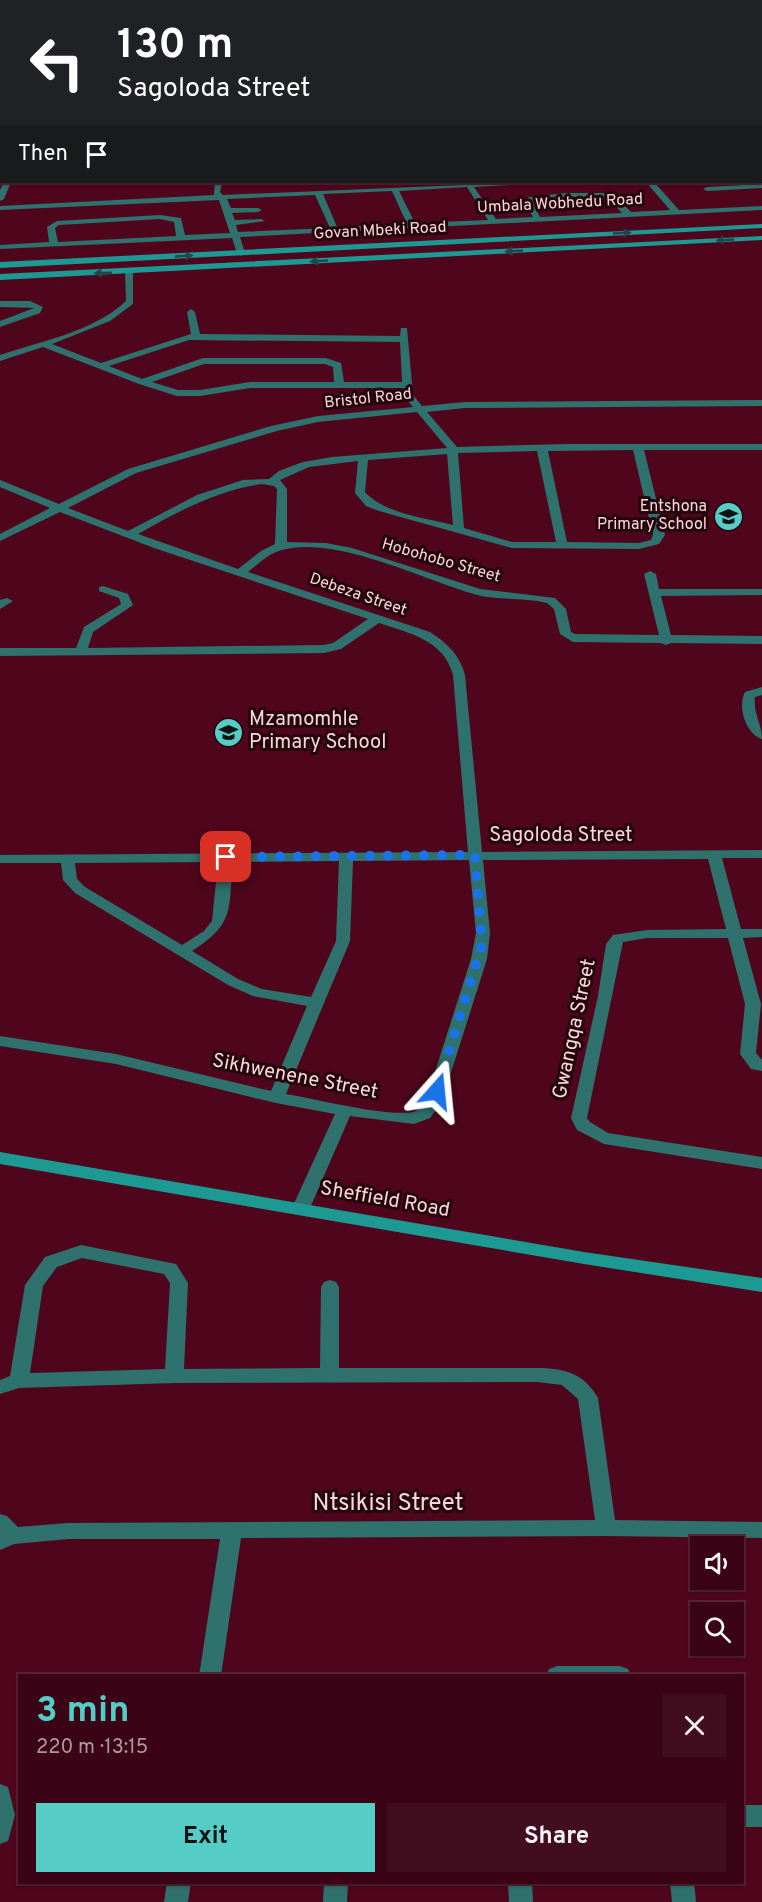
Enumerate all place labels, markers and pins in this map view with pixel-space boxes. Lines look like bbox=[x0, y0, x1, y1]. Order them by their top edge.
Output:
place label: Entshona Primary School bbox=[597, 497, 707, 535]
school or university icon: Entshona Primary School bbox=[712, 500, 744, 532]
place label: Mzamomhle Primary School bbox=[249, 707, 386, 756]
school or university icon: Mzamomhle Primary School bbox=[212, 716, 244, 748]
pin bbox=[200, 831, 251, 882]

